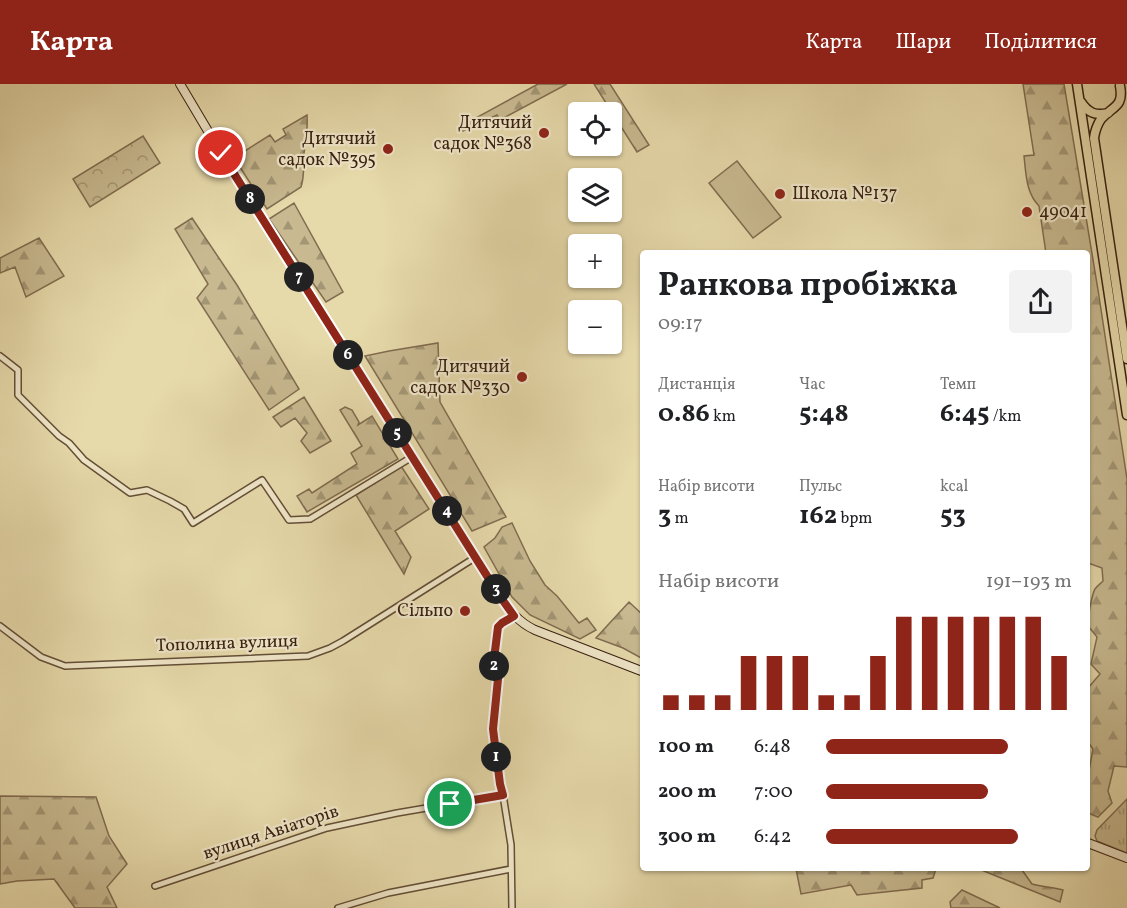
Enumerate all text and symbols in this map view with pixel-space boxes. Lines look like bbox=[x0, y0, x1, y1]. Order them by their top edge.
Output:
text: Карта bbox=[30, 23, 113, 62]
text: Карта bbox=[805, 28, 862, 57]
text: Шари bbox=[895, 28, 951, 57]
text: Поділитися bbox=[984, 28, 1097, 57]
map controls bbox=[568, 102, 622, 354]
button: locate bbox=[568, 102, 622, 156]
place label: Дитячий садок №368 bbox=[434, 111, 532, 157]
marker: Дитячий садок №368 bbox=[537, 126, 551, 140]
pin bbox=[195, 127, 246, 178]
place label: Дитячий садок №395 bbox=[278, 127, 376, 173]
icon: check bbox=[204, 136, 237, 169]
marker: Дитячий садок №395 bbox=[381, 142, 395, 156]
button: layers bbox=[568, 168, 622, 222]
place label: Школа №137 bbox=[792, 182, 897, 207]
pin: 8 bbox=[235, 184, 265, 214]
marker: Школа №137 bbox=[773, 187, 787, 201]
text: 8 bbox=[246, 188, 254, 210]
place label: 49041 bbox=[1039, 200, 1087, 225]
marker: 49041 bbox=[1020, 205, 1034, 219]
button: + bbox=[568, 234, 622, 288]
pin: 7 bbox=[284, 262, 314, 292]
text: Ранкова пробіжка bbox=[658, 264, 958, 310]
text: 7 bbox=[295, 266, 303, 288]
button: share bbox=[1009, 270, 1072, 333]
button: − bbox=[568, 300, 622, 354]
text: 09:17 bbox=[658, 310, 703, 338]
pin: 6 bbox=[333, 340, 363, 370]
text: 6 bbox=[344, 344, 352, 366]
place label: Дитячий садок №330 bbox=[410, 355, 510, 401]
marker: Дитячий садок №330 bbox=[515, 370, 529, 384]
text: Дистанція bbox=[658, 374, 735, 396]
text: Час bbox=[799, 374, 825, 396]
text: Темп bbox=[940, 374, 976, 396]
text: 0.86 bbox=[658, 396, 710, 432]
text: 5:48 bbox=[799, 396, 849, 432]
text: 6:45 bbox=[940, 396, 990, 432]
text: km bbox=[710, 406, 736, 428]
text: /km bbox=[990, 406, 1021, 428]
pin: 5 bbox=[382, 418, 412, 448]
text: 5 bbox=[393, 422, 401, 444]
text: Набір висоти bbox=[658, 476, 755, 498]
text: Пульс bbox=[799, 476, 842, 498]
text: kcal bbox=[940, 476, 968, 498]
pin: 4 bbox=[432, 496, 462, 526]
text: 3 bbox=[658, 498, 671, 534]
text: 162 bbox=[799, 498, 837, 534]
text: 53 bbox=[940, 498, 966, 534]
text: 4 bbox=[442, 500, 452, 522]
text: m bbox=[671, 508, 689, 530]
text: bpm bbox=[837, 508, 873, 530]
text: Набір висоти bbox=[658, 568, 779, 596]
text: 191–193 m bbox=[986, 568, 1072, 596]
pin: 3 bbox=[481, 574, 511, 604]
text: 3 bbox=[492, 578, 500, 600]
place label: Сільпо bbox=[397, 599, 453, 624]
marker: Сільпо bbox=[458, 604, 472, 618]
street label: Тополина вулиця bbox=[156, 629, 298, 659]
pin: 2 bbox=[479, 651, 509, 681]
text: 2 bbox=[490, 655, 498, 677]
text: 100 m bbox=[658, 733, 714, 761]
text: 6:48 bbox=[754, 733, 791, 761]
pin: 1 bbox=[481, 742, 511, 772]
text: 1 bbox=[493, 746, 499, 768]
pin bbox=[424, 778, 475, 829]
text: 200 m bbox=[658, 778, 716, 806]
text: 7:00 bbox=[754, 778, 793, 806]
icon: arrive bbox=[433, 787, 466, 820]
street label: вулиця Авіаторів bbox=[200, 799, 342, 867]
text: 300 m bbox=[658, 823, 716, 851]
text: 6:42 bbox=[754, 823, 792, 851]

